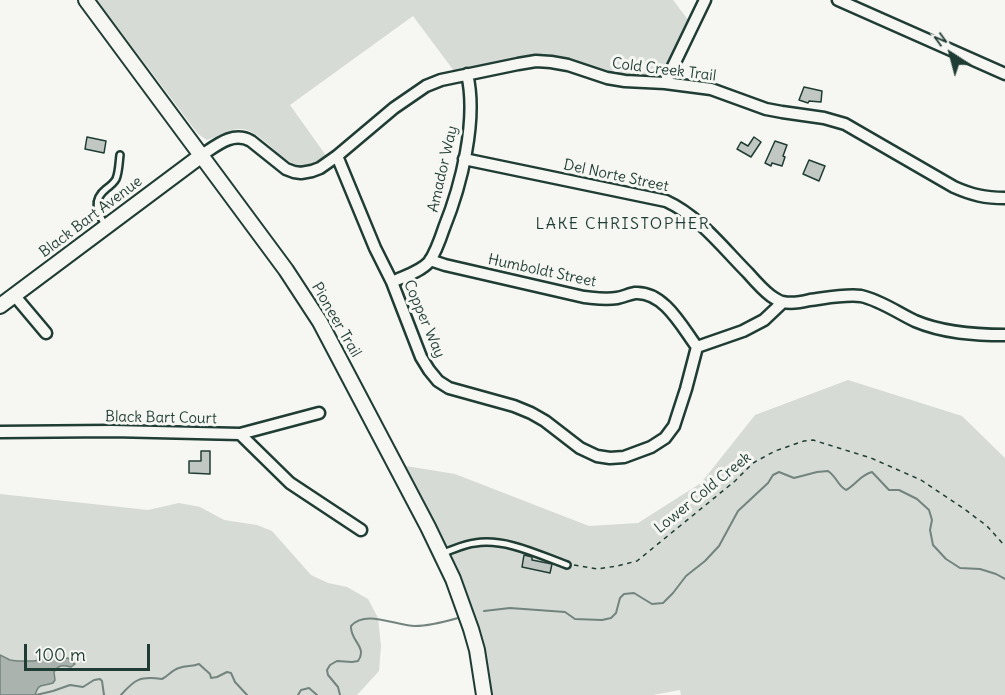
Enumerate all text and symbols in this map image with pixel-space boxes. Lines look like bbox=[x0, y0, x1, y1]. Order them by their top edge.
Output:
north arrow bbox=[921, 24, 981, 84]
text: N bbox=[930, 28, 951, 51]
street label: Cold Creek Trail bbox=[611, 55, 717, 85]
street label: Amador Way bbox=[424, 124, 462, 214]
street label: Del Norte Street bbox=[562, 156, 670, 196]
street label: Black Bart Avenue bbox=[36, 173, 146, 261]
district label: LAKE CHRISTOPHER bbox=[536, 214, 710, 234]
street label: Humboldt Street bbox=[486, 251, 598, 291]
street label: Copper Way bbox=[399, 277, 449, 361]
street label: Pioneer Trail bbox=[307, 279, 365, 361]
street label: Black Bart Court bbox=[105, 408, 217, 428]
street label: Lower Cold Creek bbox=[651, 449, 755, 537]
scale bar bbox=[27, 632, 153, 670]
text: 100 m bbox=[35, 643, 86, 666]

